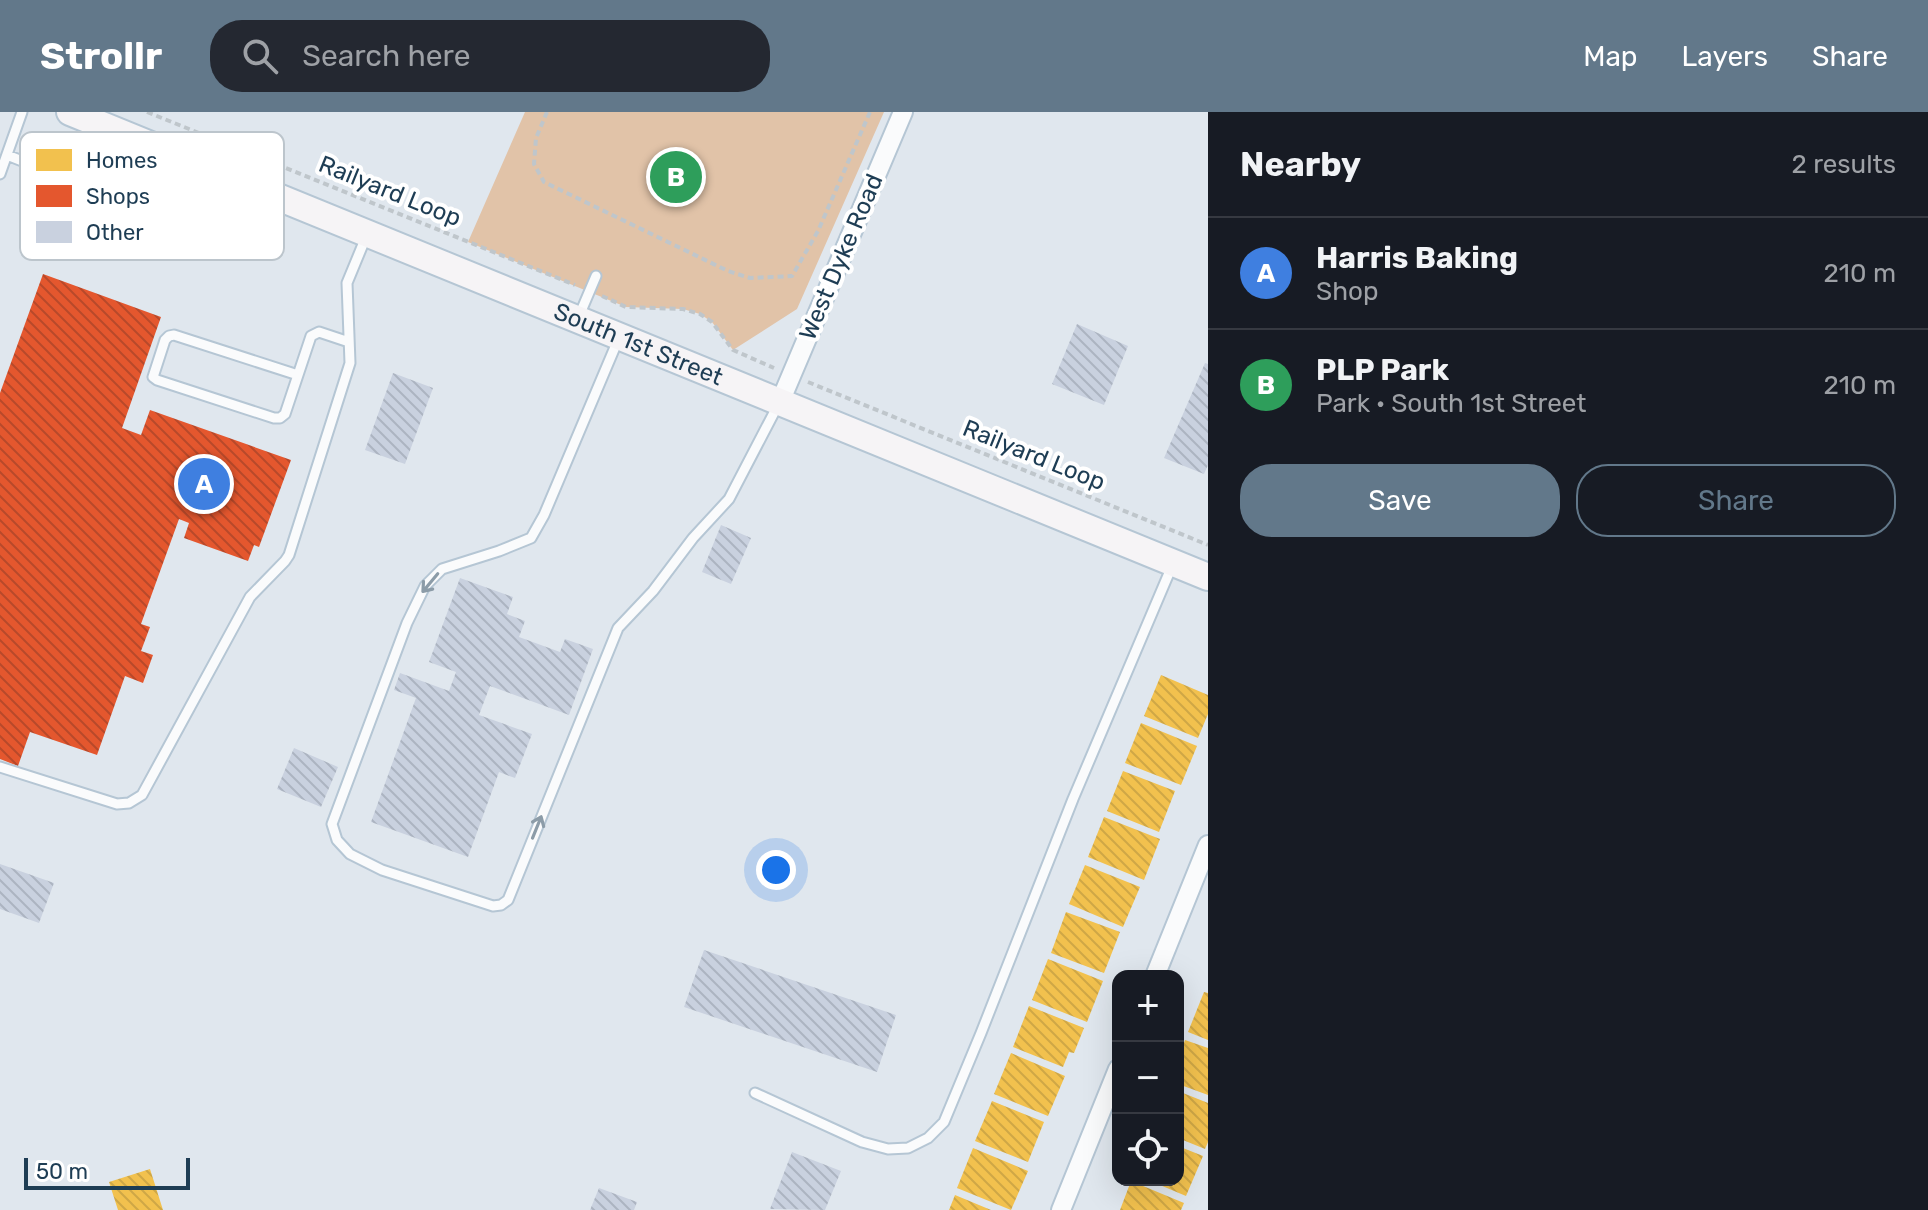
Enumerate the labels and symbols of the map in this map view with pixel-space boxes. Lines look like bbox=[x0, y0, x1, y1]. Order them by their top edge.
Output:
legend bbox=[20, 132, 284, 260]
text: Homes bbox=[86, 147, 157, 174]
pin: B bbox=[650, 147, 702, 207]
street label: Railyard Loop bbox=[315, 150, 465, 232]
street label: West Dyke Road bbox=[793, 170, 889, 344]
text: Shops bbox=[86, 183, 150, 210]
text: Other bbox=[86, 219, 144, 246]
street label: South 1st Street bbox=[550, 297, 727, 391]
street label: Railyard Loop bbox=[959, 414, 1109, 496]
pin: A bbox=[178, 454, 230, 514]
one-way arrow bbox=[421, 572, 439, 592]
one-way arrow bbox=[531, 815, 545, 840]
your location bbox=[756, 850, 796, 890]
scale bar bbox=[24, 1154, 190, 1190]

